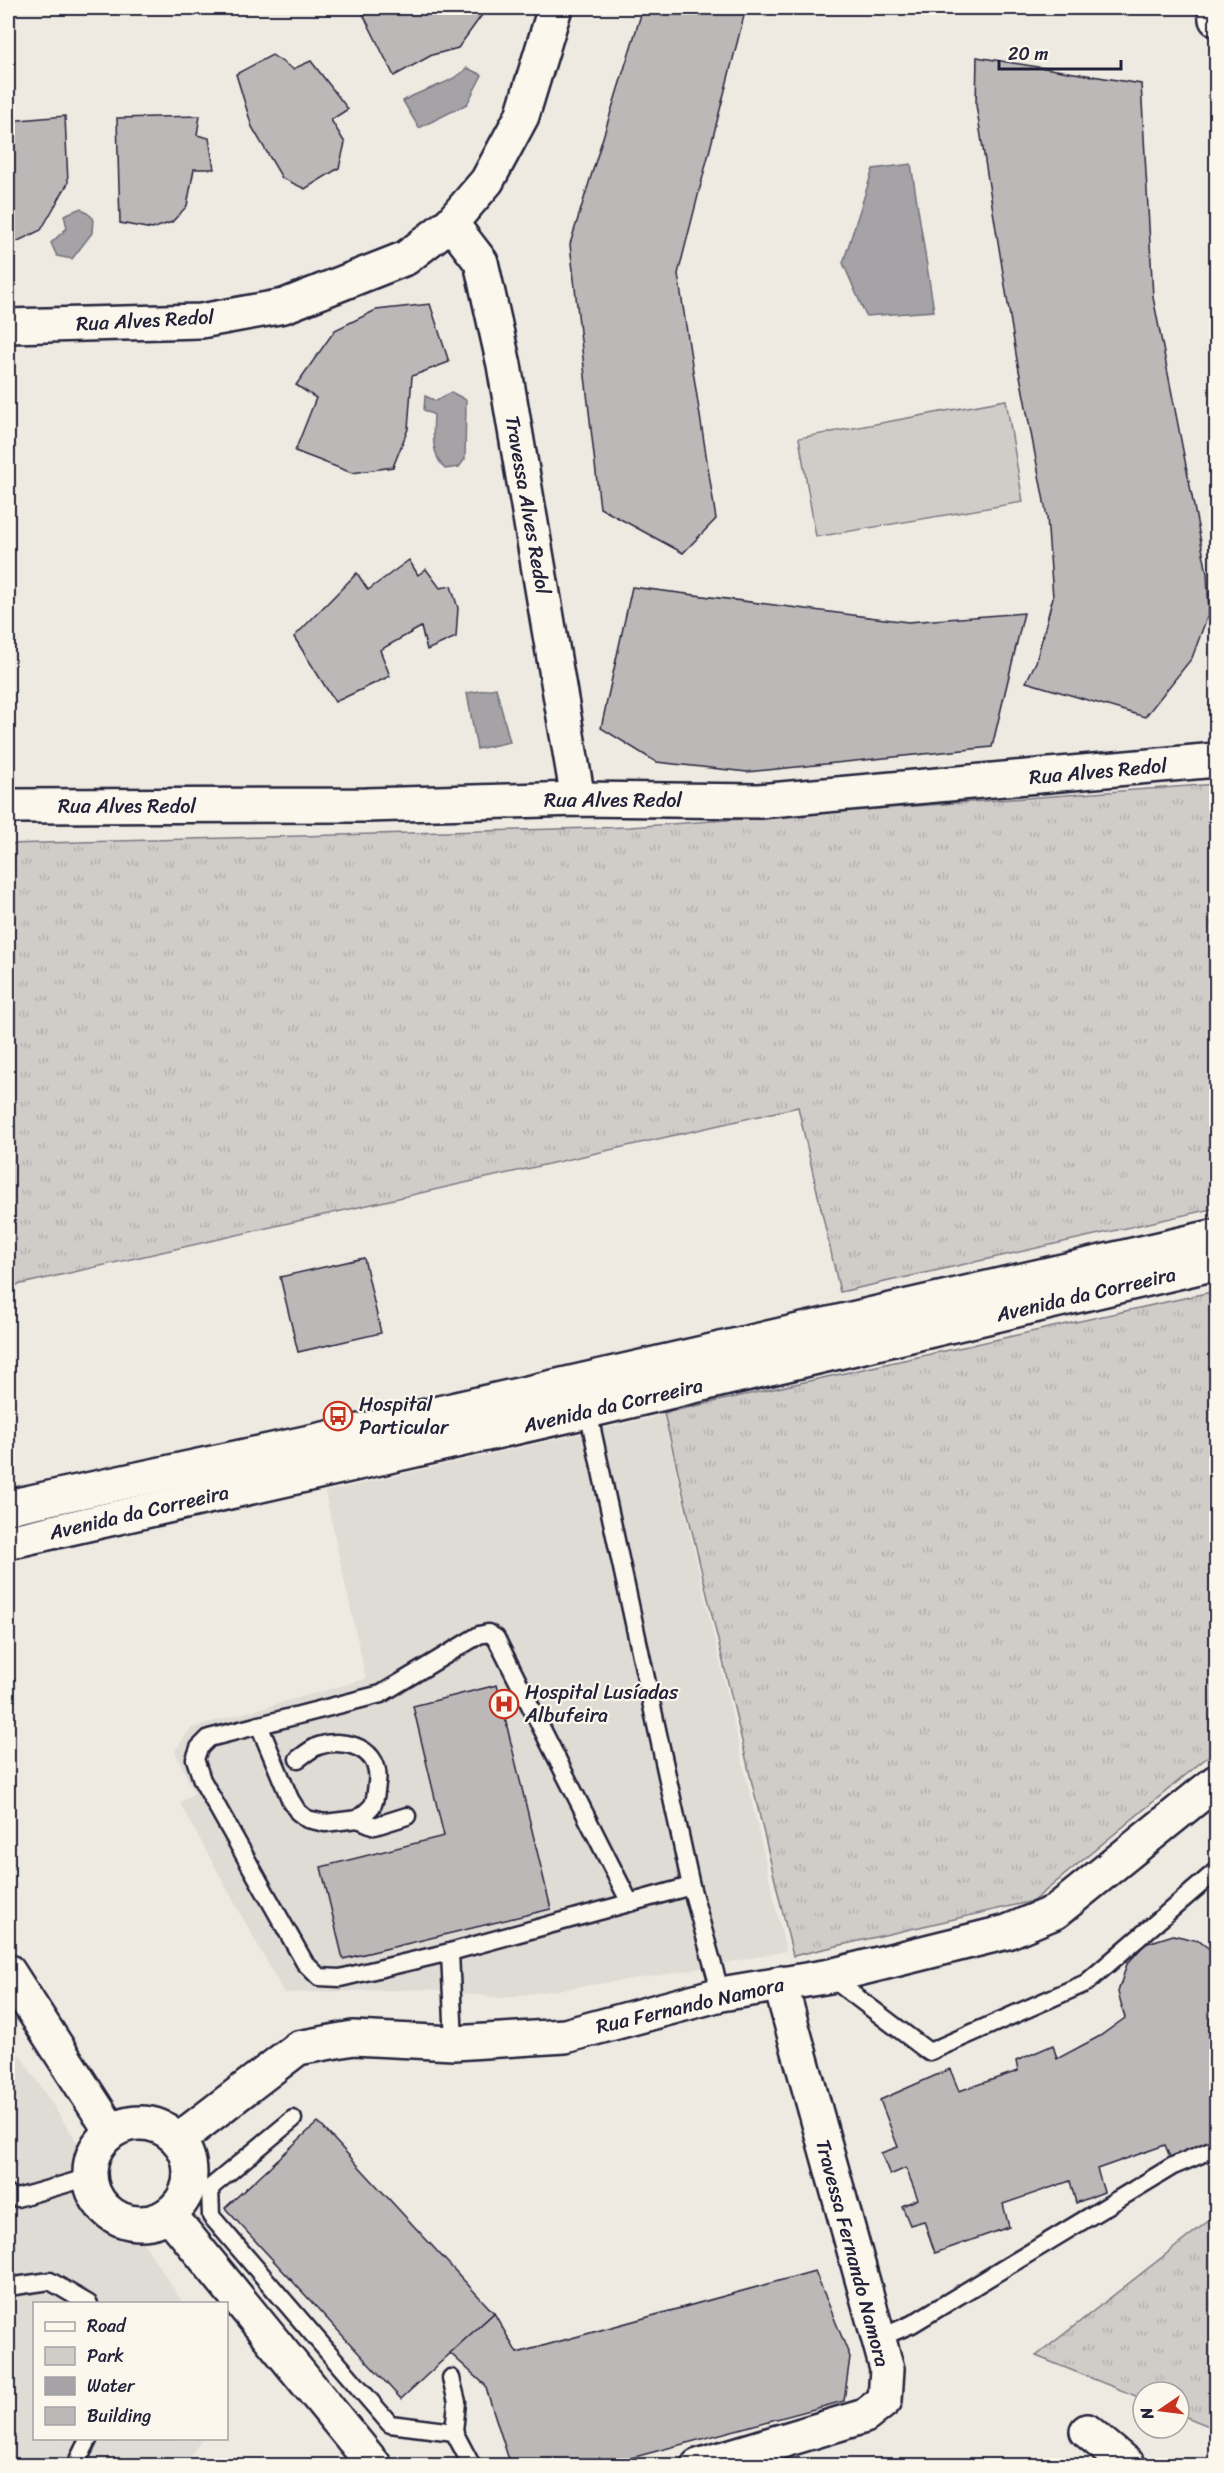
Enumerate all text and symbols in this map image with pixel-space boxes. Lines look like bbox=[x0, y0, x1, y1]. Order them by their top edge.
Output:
scale bar bbox=[999, 33, 1120, 71]
text: 20 m bbox=[1008, 38, 1048, 70]
street label: Rua Alves Redol bbox=[75, 299, 216, 342]
street label: Travessa Alves Redol bbox=[495, 413, 561, 598]
street label: Rua Alves Redol bbox=[1028, 748, 1170, 795]
street label: Rua Alves Redol bbox=[544, 783, 683, 818]
street label: Rua Alves Redol bbox=[58, 789, 197, 824]
street label: Avenida da Correeira bbox=[992, 1257, 1179, 1332]
street label: Avenida da Correeira bbox=[519, 1368, 706, 1443]
place label: Hospital Particular bbox=[359, 1387, 450, 1445]
bus stop icon: Hospital Particular bbox=[322, 1400, 354, 1432]
street label: Avenida da Correeira bbox=[45, 1475, 232, 1550]
place label: Hospital Lusíadas Albufeira bbox=[524, 1675, 679, 1733]
hospital icon: Hospital Lusíadas Albufeira bbox=[488, 1688, 520, 1720]
street label: Rua Fernando Namora bbox=[593, 1967, 789, 2044]
street label: Travessa Fernando Namora bbox=[805, 2136, 900, 2371]
legend bbox=[33, 2302, 228, 2440]
text: Road bbox=[87, 2310, 127, 2342]
text: Park bbox=[87, 2340, 124, 2372]
text: Water bbox=[87, 2370, 136, 2402]
north arrow bbox=[1131, 2380, 1191, 2440]
text: Building bbox=[87, 2400, 151, 2432]
text: N bbox=[1131, 2404, 1163, 2423]

